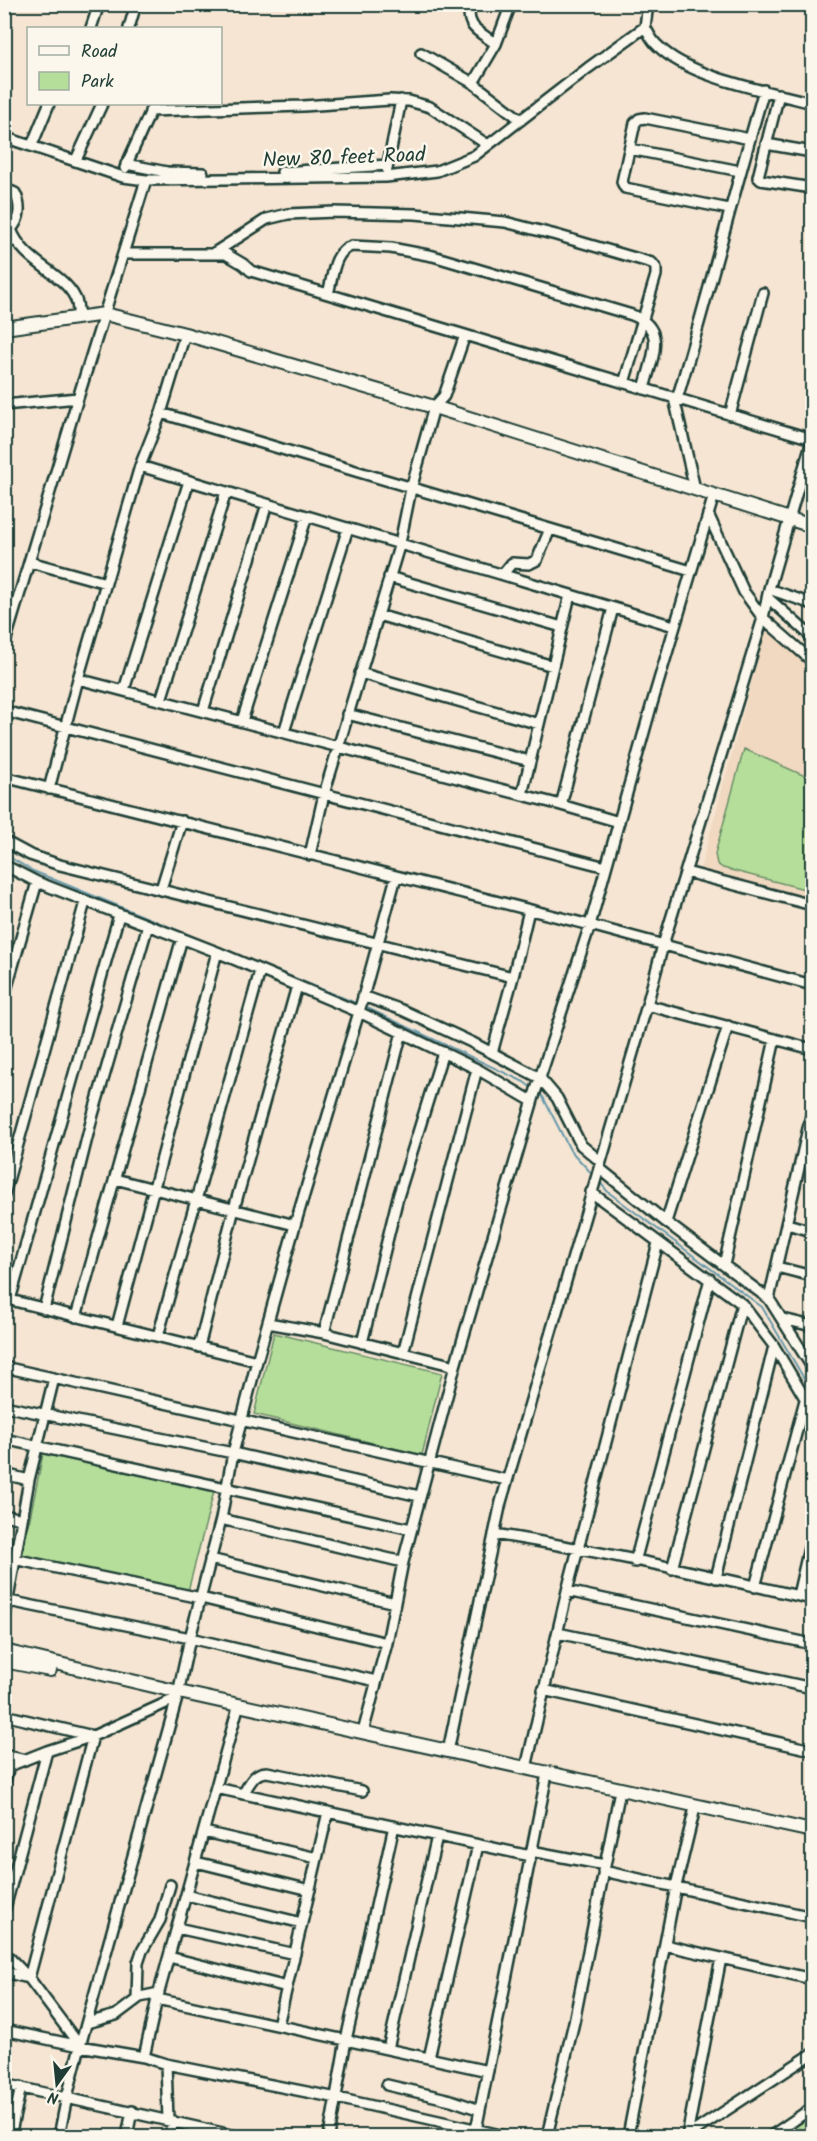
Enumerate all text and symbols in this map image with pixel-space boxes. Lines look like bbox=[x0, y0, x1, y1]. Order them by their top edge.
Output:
legend bbox=[27, 27, 222, 105]
text: Road bbox=[81, 38, 118, 67]
text: Park bbox=[81, 68, 114, 97]
street label: New 80 feet Road bbox=[262, 139, 427, 178]
north arrow bbox=[27, 2054, 87, 2114]
text: N bbox=[45, 2084, 62, 2110]

